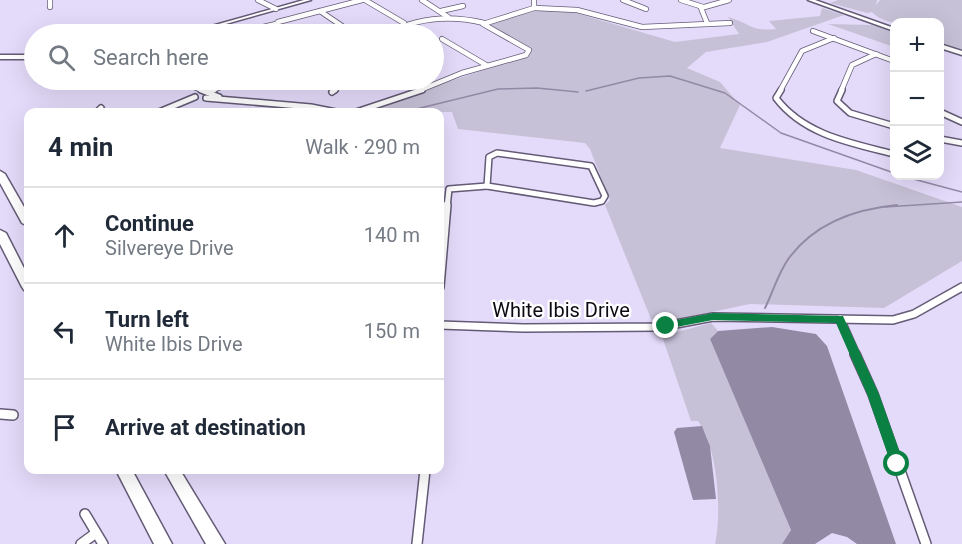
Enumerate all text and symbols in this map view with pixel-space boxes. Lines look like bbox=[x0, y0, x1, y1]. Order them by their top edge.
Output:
map controls bbox=[890, 18, 944, 180]
button: + bbox=[890, 18, 944, 72]
search box bbox=[24, 24, 444, 90]
icon: search bbox=[45, 41, 78, 74]
text: Search here bbox=[93, 45, 209, 70]
button: − bbox=[890, 72, 944, 126]
button: layers bbox=[890, 126, 944, 180]
text: 4 min bbox=[48, 132, 113, 162]
text: Walk · 290 m bbox=[305, 135, 420, 159]
text: Continue bbox=[105, 211, 194, 236]
icon: ahead bbox=[48, 219, 81, 252]
text: 140 m bbox=[364, 223, 420, 247]
text: Silvereye Drive bbox=[105, 236, 234, 260]
street label: White Ibis Drive bbox=[492, 298, 630, 322]
text: Turn left bbox=[105, 307, 189, 332]
route end bbox=[652, 312, 678, 338]
icon: left bbox=[48, 315, 81, 348]
text: 150 m bbox=[364, 319, 420, 343]
text: White Ibis Drive bbox=[105, 332, 242, 356]
icon: arrive bbox=[48, 411, 81, 444]
text: Arrive at destination bbox=[105, 415, 306, 440]
route start bbox=[883, 450, 909, 476]

